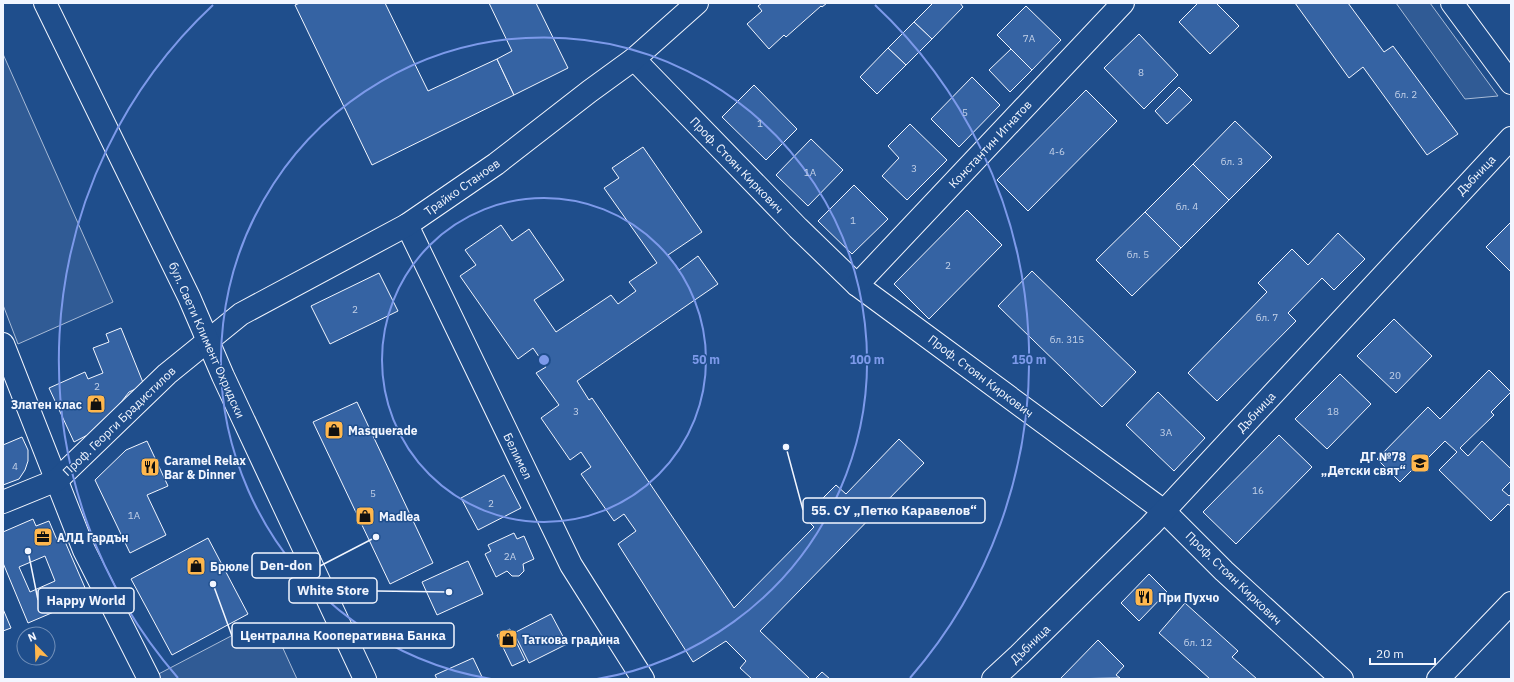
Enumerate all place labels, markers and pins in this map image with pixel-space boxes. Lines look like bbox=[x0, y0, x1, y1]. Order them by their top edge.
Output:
centre of rings bbox=[537, 353, 551, 367]
shop icon: Златен клас bbox=[85, 393, 107, 415]
place label: Златен клас bbox=[11, 397, 82, 412]
shop icon: Masquerade bbox=[323, 419, 345, 441]
place label: Masquerade bbox=[348, 423, 418, 438]
place label: ДГ №78 „Детски свят“ bbox=[1321, 449, 1406, 478]
school or university icon: ДГ №78 „Детски свят“ bbox=[1409, 452, 1431, 474]
place label: Caramel Relax Bar & Dinner bbox=[164, 453, 246, 482]
restaurant icon: Caramel Relax Bar & Dinner bbox=[139, 456, 161, 478]
callout: 55. СУ „Петко Каравелов“ bbox=[803, 498, 985, 523]
shop icon: Madlea bbox=[354, 505, 376, 527]
place label: Madlea bbox=[379, 509, 420, 524]
office icon: АЛД Гардън bbox=[32, 526, 54, 548]
place label: АЛД Гардън bbox=[57, 530, 129, 545]
callout: Den-don bbox=[252, 553, 320, 578]
shop icon: Брюле bbox=[185, 555, 207, 577]
place label: Брюле bbox=[210, 559, 249, 574]
callout: White Store bbox=[289, 578, 377, 603]
restaurant icon: При Пухчо bbox=[1133, 586, 1155, 608]
callout: Happy World bbox=[38, 588, 134, 613]
place label: При Пухчо bbox=[1158, 590, 1219, 605]
callout: Централна Кооперативна Банка bbox=[232, 623, 454, 648]
shop icon: Таткова градина bbox=[497, 628, 519, 650]
place label: Таткова градина bbox=[522, 632, 620, 647]

